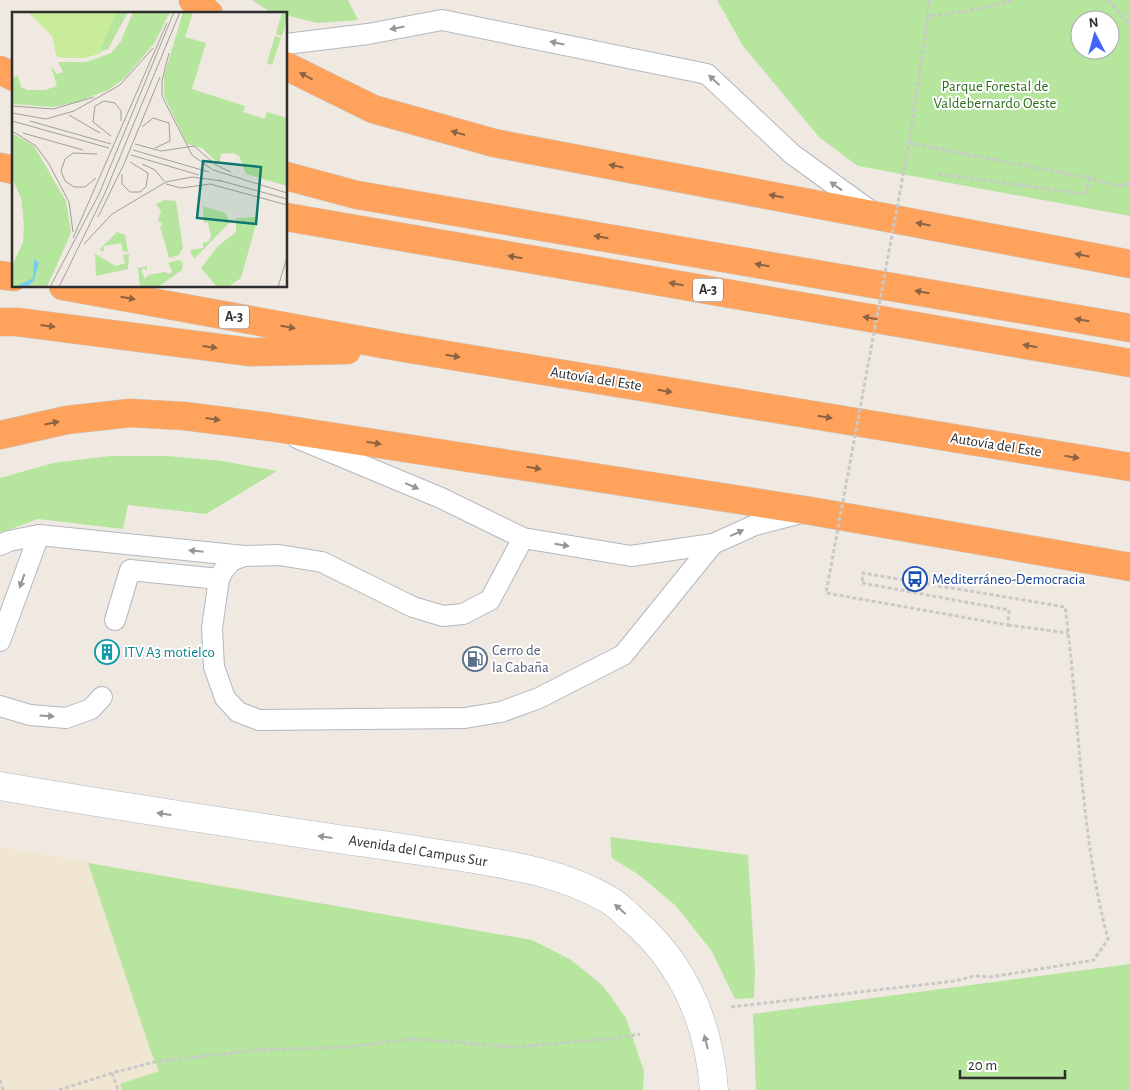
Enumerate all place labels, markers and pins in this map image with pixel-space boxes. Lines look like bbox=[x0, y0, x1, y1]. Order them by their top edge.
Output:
bus stop icon: Mediterráneo-Democracia bbox=[902, 566, 928, 592]
place label: Mediterráneo-Democracia bbox=[932, 572, 1085, 587]
building icon: ITV A3 motielco bbox=[94, 639, 120, 665]
place label: Cerro de la Cabaña bbox=[492, 643, 549, 675]
place label: ITV A3 motielco bbox=[124, 645, 215, 660]
fuel station icon: Cerro de la Cabaña bbox=[462, 646, 488, 672]

